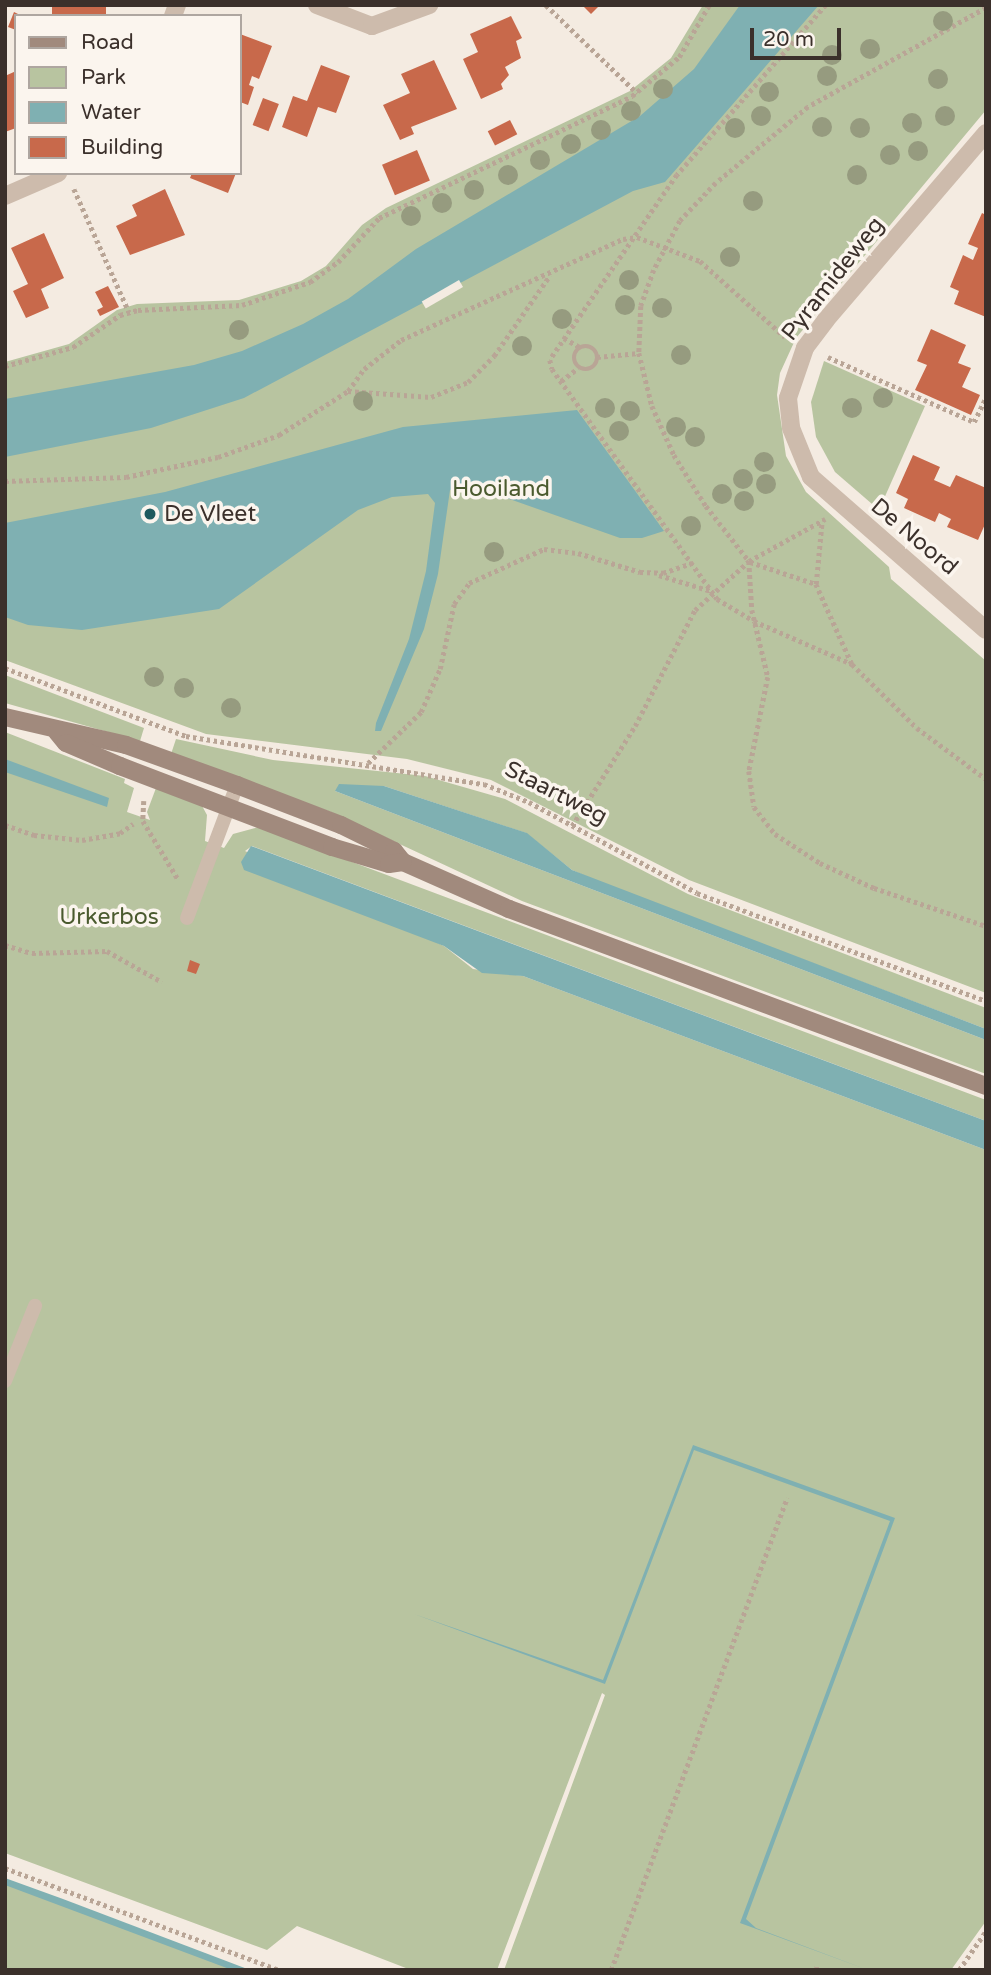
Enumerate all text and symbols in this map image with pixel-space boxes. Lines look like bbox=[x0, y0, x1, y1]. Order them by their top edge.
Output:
legend bbox=[14, 14, 242, 175]
scale bar bbox=[753, 14, 844, 58]
text: 20 m bbox=[763, 27, 814, 52]
text: Road bbox=[81, 30, 134, 55]
text: Park bbox=[81, 65, 126, 90]
text: Water bbox=[81, 100, 141, 125]
text: Building bbox=[81, 135, 163, 160]
street label: Pyramideweg bbox=[776, 212, 890, 346]
park label: Hooiland bbox=[452, 475, 550, 503]
street label: De Noord bbox=[865, 493, 963, 581]
place label: De Vleet bbox=[164, 500, 256, 528]
marker: De Vleet bbox=[142, 506, 158, 522]
street label: Staartweg bbox=[500, 755, 612, 831]
park label: Urkerbos bbox=[59, 903, 159, 931]

